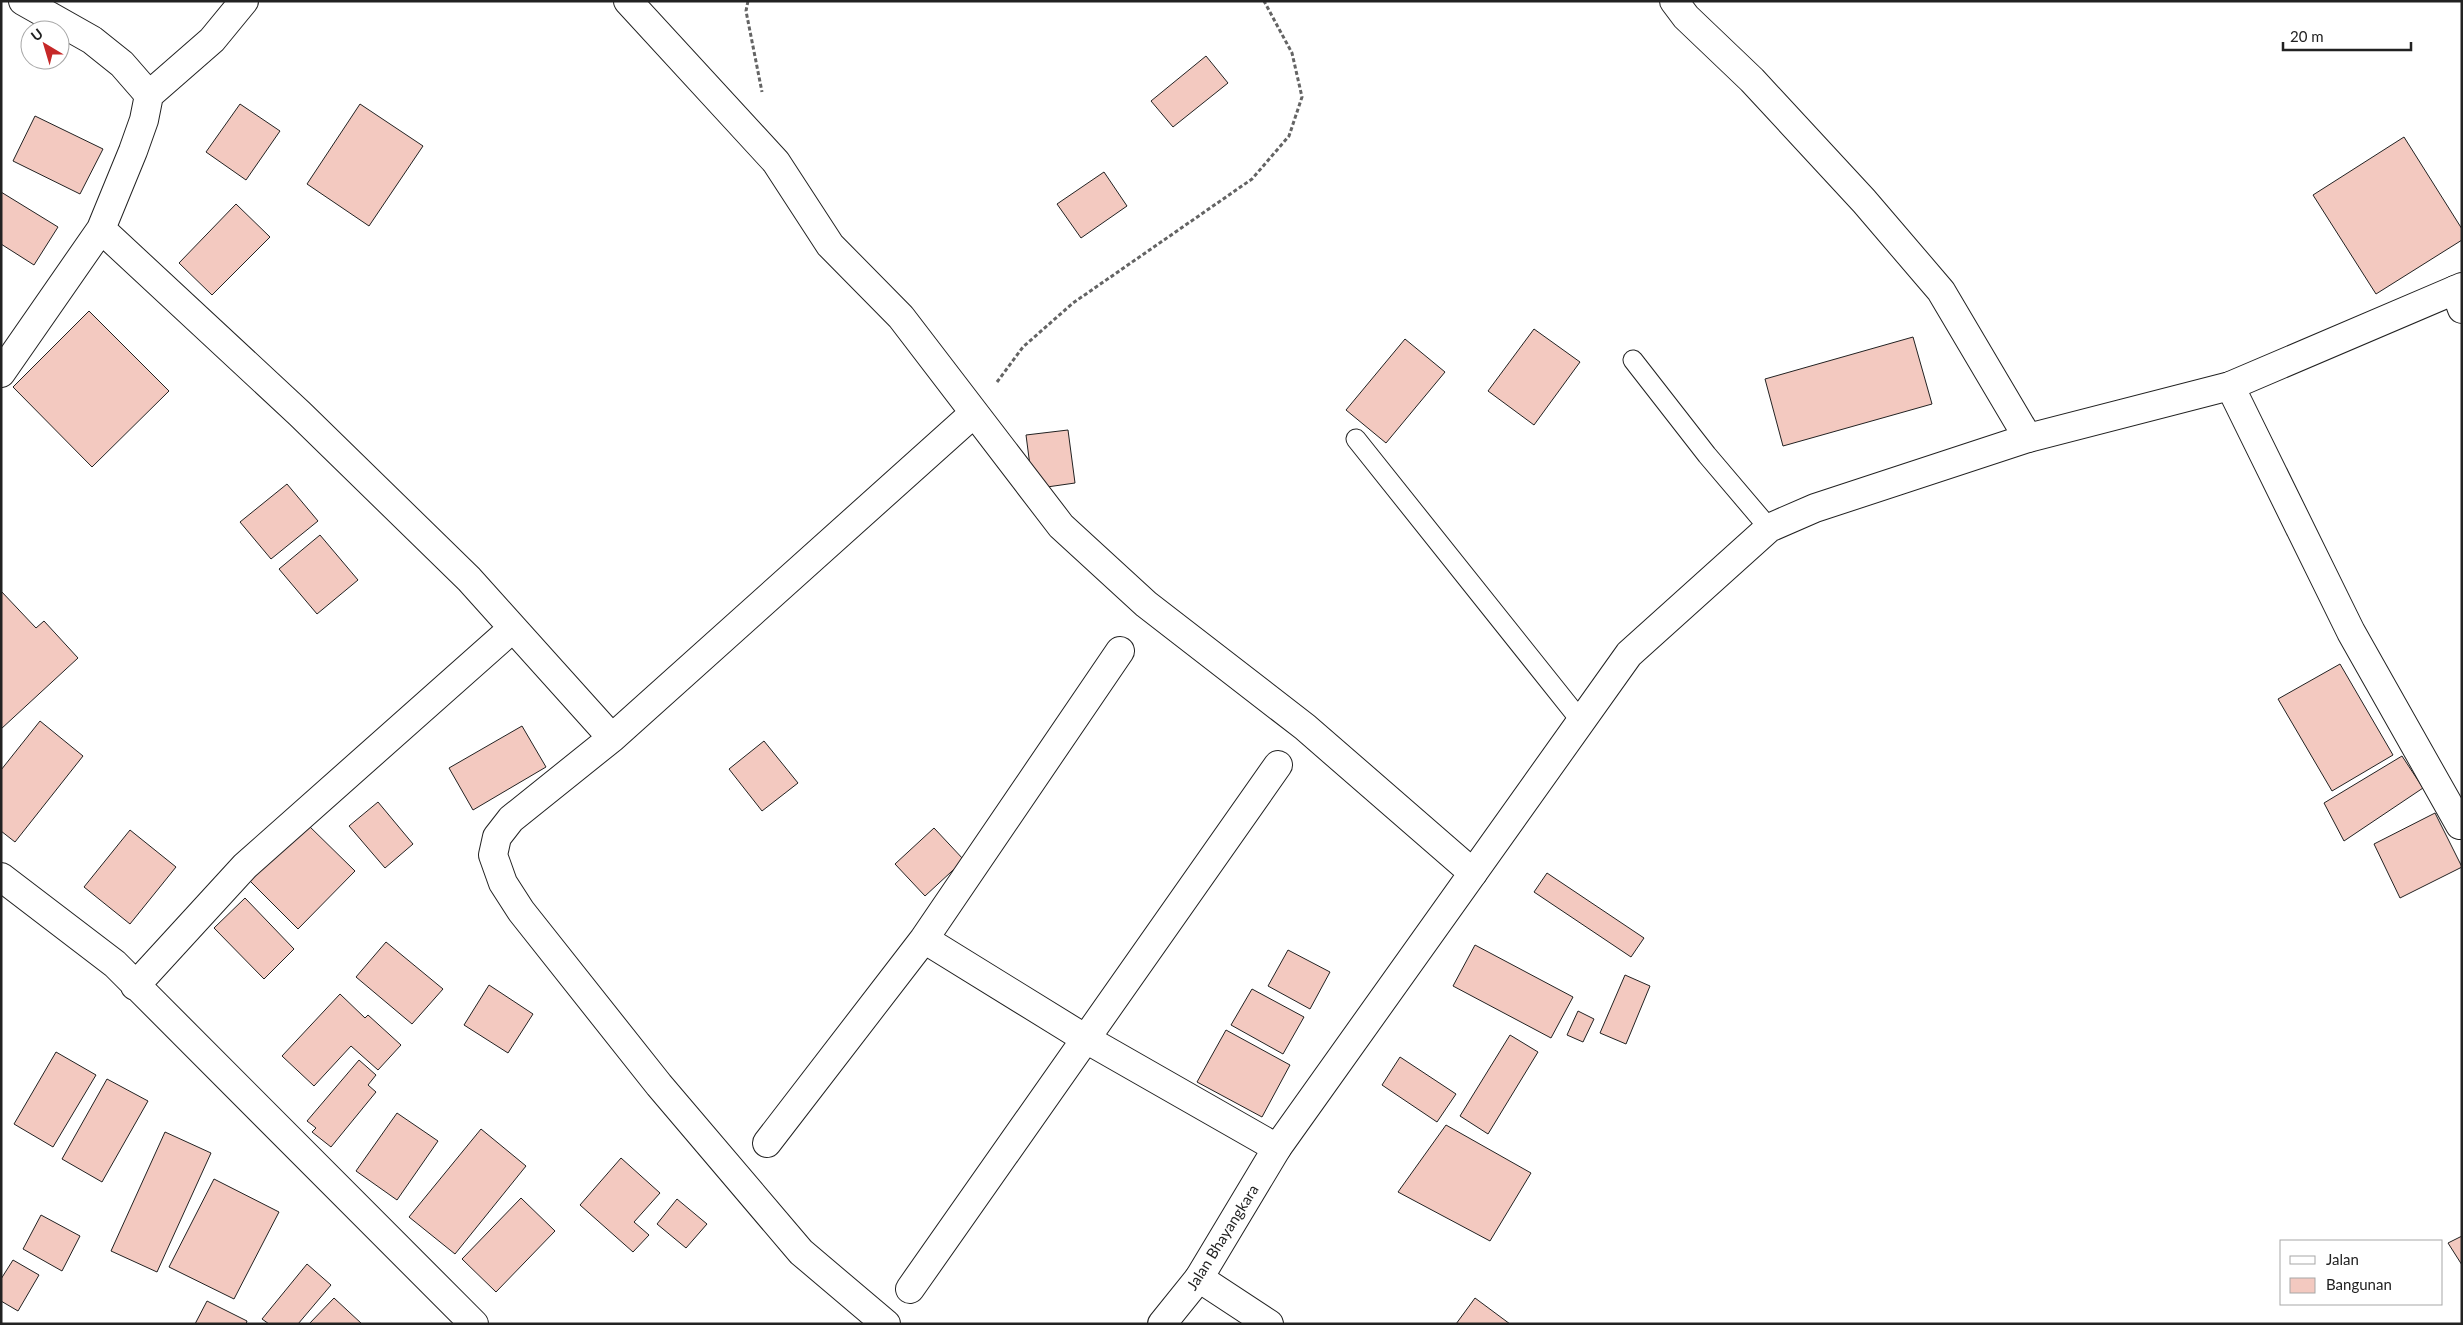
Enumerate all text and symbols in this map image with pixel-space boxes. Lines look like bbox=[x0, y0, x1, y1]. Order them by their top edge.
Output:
north arrow bbox=[20, 20, 70, 70]
scale bar bbox=[2283, 20, 2410, 52]
text: U bbox=[27, 24, 46, 44]
text: 20 m bbox=[2290, 27, 2324, 45]
street label: Jalan Bhayangkara bbox=[1182, 1181, 1262, 1293]
legend bbox=[2280, 1240, 2443, 1305]
text: Jalan bbox=[2326, 1250, 2359, 1268]
text: Bangunan bbox=[2326, 1275, 2392, 1293]

